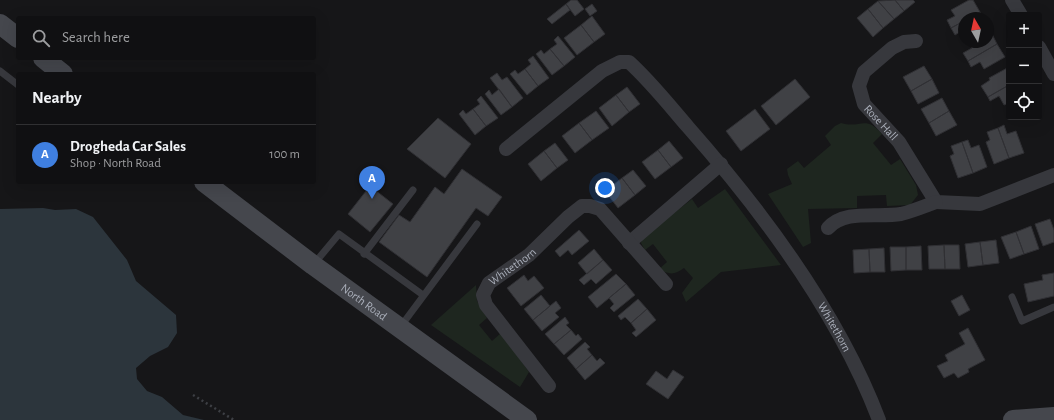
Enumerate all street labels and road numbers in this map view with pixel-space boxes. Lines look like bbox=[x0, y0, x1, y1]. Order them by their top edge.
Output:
street label: Rose Hall bbox=[862, 102, 900, 143]
street label: Whitethorn bbox=[486, 246, 538, 287]
street label: North Road bbox=[339, 281, 389, 323]
street label: Whitethorn bbox=[816, 300, 853, 354]

